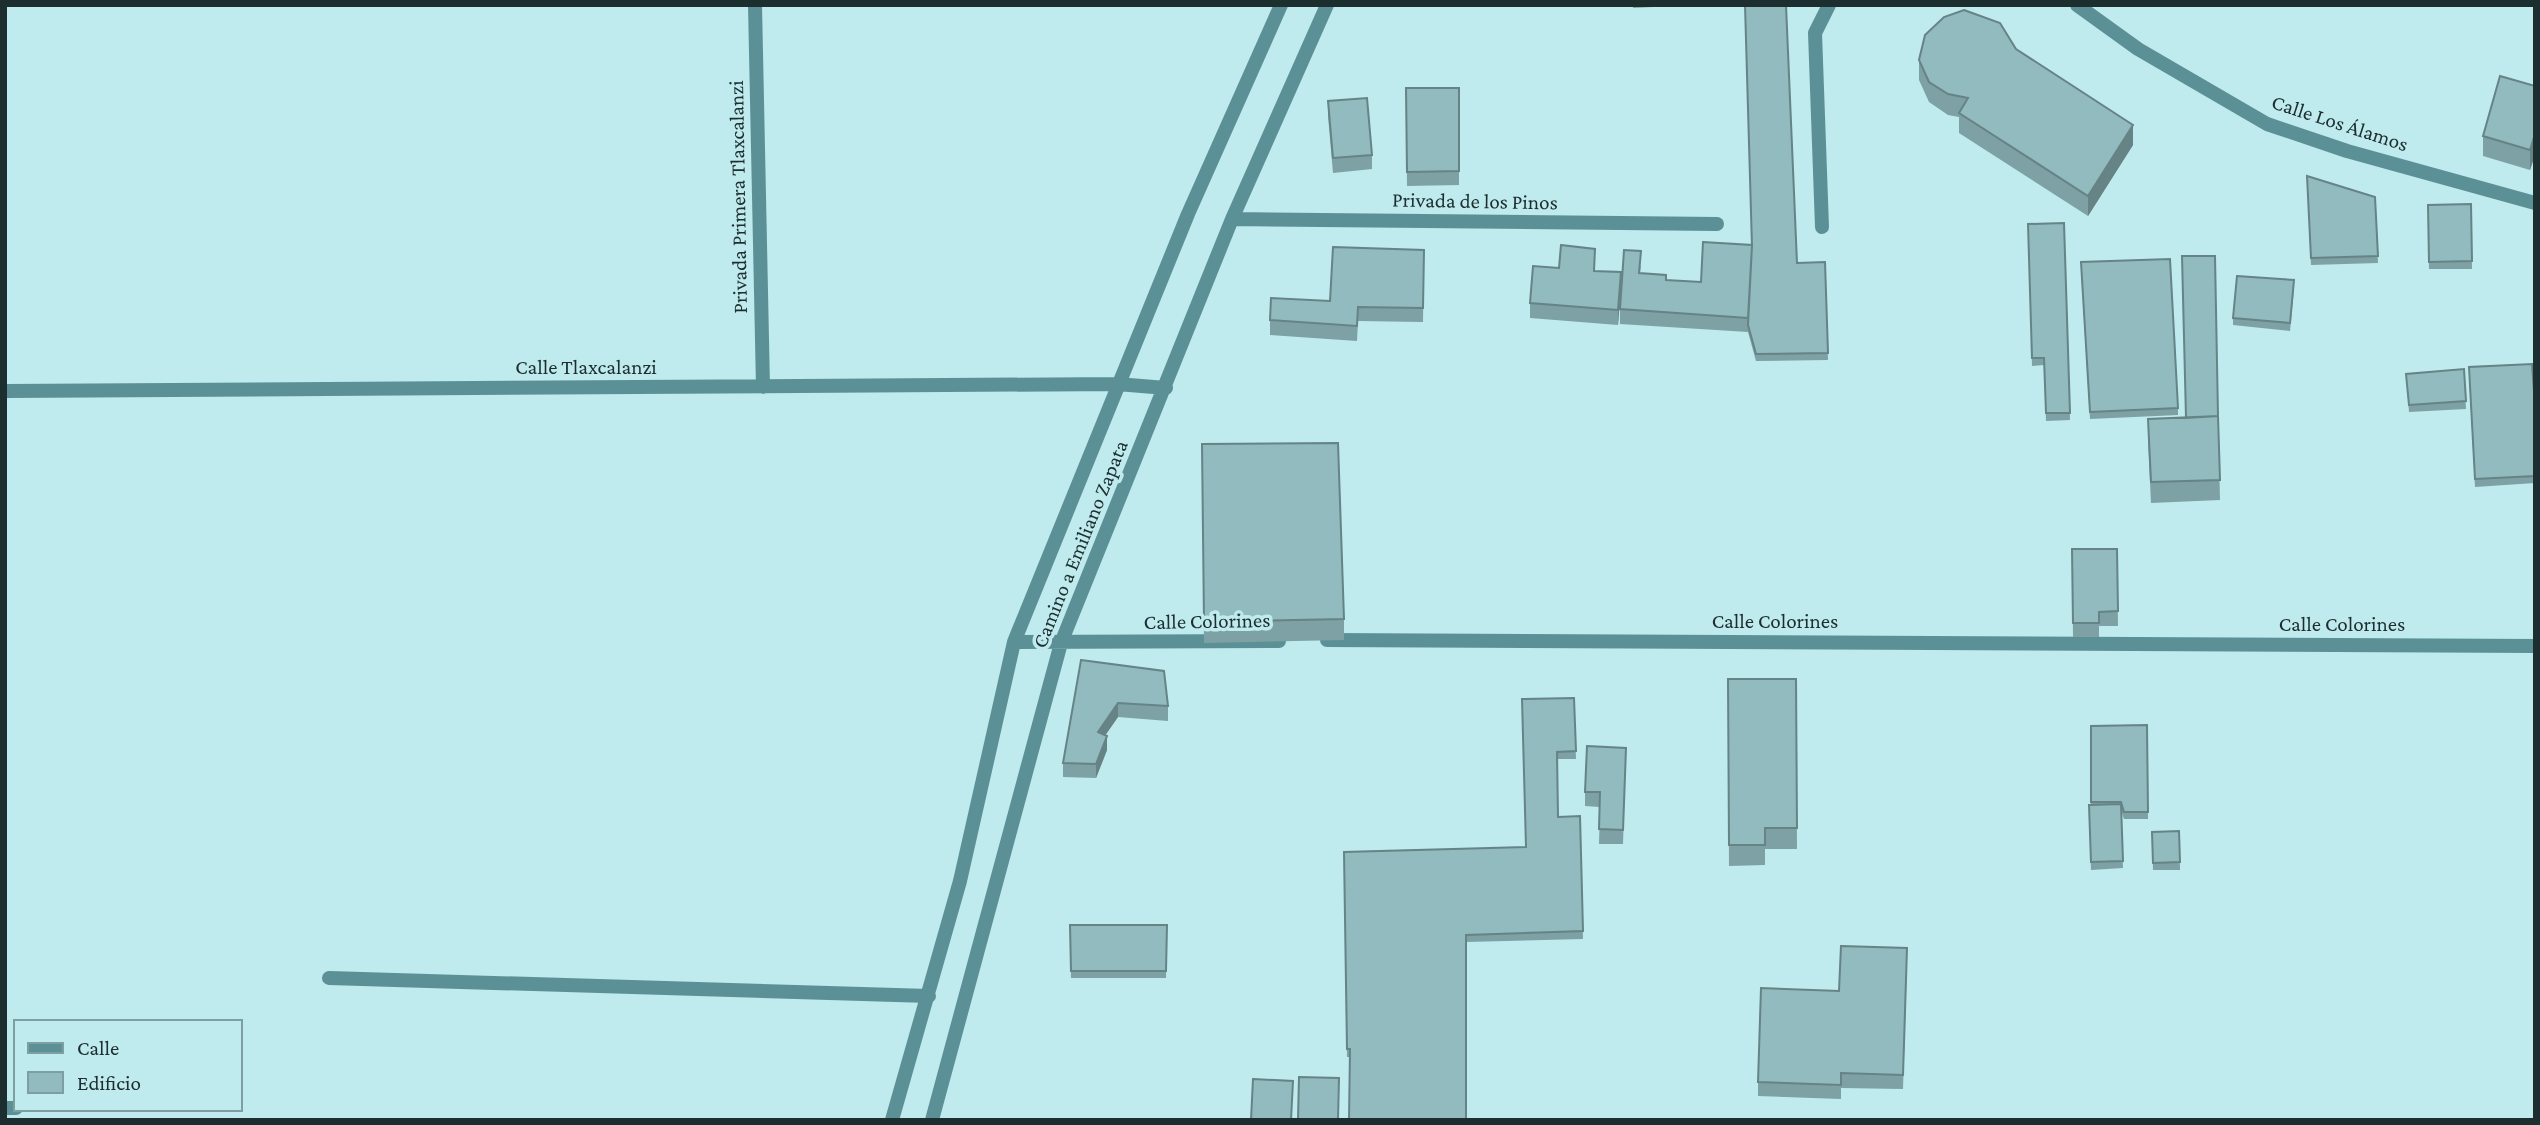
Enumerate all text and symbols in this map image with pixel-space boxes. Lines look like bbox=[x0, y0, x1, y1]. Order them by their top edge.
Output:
street label: Privada Primera Tlaxcalanzi bbox=[724, 80, 752, 314]
street label: Calle Los Álamos bbox=[2269, 90, 2411, 156]
street label: Privada de los Pinos bbox=[1392, 188, 1558, 214]
street label: Calle Tlaxcalanzi bbox=[515, 355, 657, 379]
street label: Camino a Emiliano Zapata bbox=[1027, 436, 1133, 651]
street label: Calle Colorines bbox=[1144, 608, 1270, 634]
street label: Calle Colorines bbox=[1712, 609, 1838, 633]
street label: Calle Colorines bbox=[2279, 612, 2405, 636]
legend bbox=[14, 1020, 242, 1111]
text: Calle bbox=[77, 1036, 119, 1060]
text: Edificio bbox=[77, 1071, 141, 1095]

